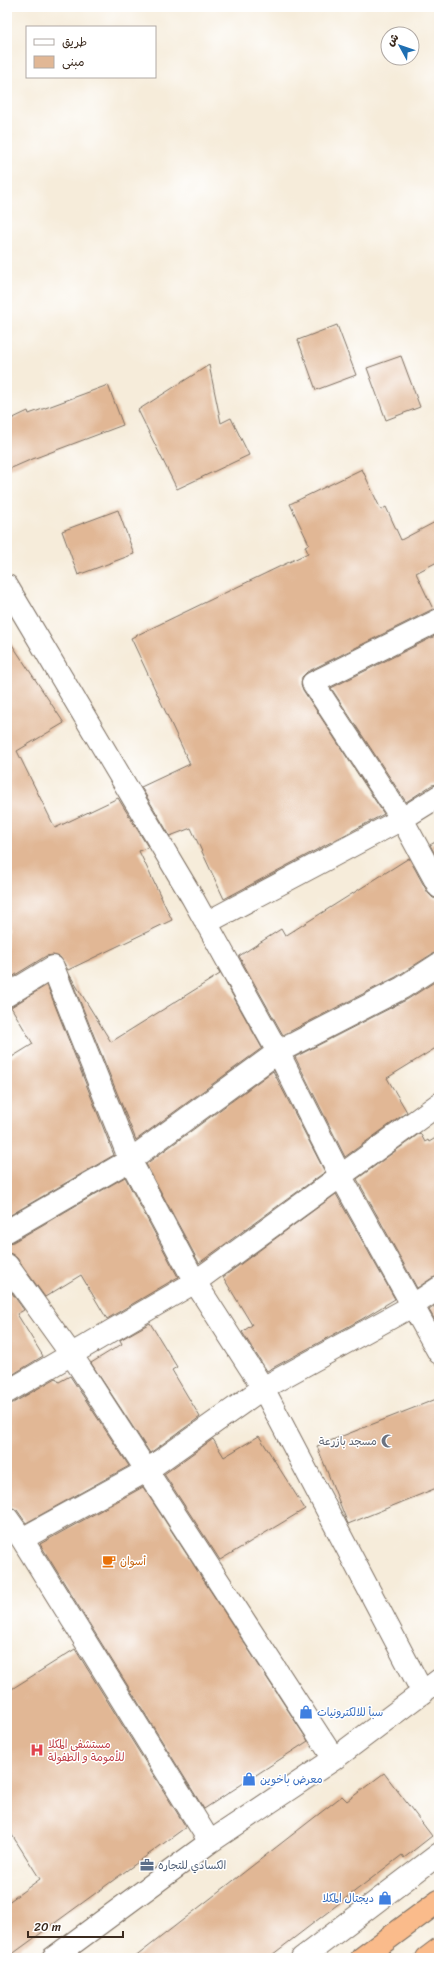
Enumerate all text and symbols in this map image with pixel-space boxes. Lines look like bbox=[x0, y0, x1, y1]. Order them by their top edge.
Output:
legend bbox=[26, 26, 156, 78]
north arrow bbox=[380, 26, 420, 66]
text: ش bbox=[382, 29, 404, 51]
text: طريق bbox=[62, 31, 87, 53]
text: مبنى bbox=[62, 51, 85, 73]
place label: مسجد بازرعة bbox=[319, 1432, 377, 1451]
mosque icon: مسجد بازرعة bbox=[380, 1433, 396, 1449]
place label: أسوان bbox=[120, 1552, 146, 1571]
cafe icon: أسوان bbox=[101, 1553, 117, 1569]
place label: سبأ للالكترونيات bbox=[317, 1703, 383, 1722]
shop icon: سبأ للالكترونيات bbox=[298, 1704, 314, 1720]
place label: مستشفى المكلا للأمومة و الطفولة bbox=[48, 1735, 124, 1767]
hospital icon: مستشفى المكلا للأمومة و الطفولة bbox=[29, 1742, 45, 1758]
place label: معرض باخوين bbox=[260, 1770, 323, 1789]
shop icon: معرض باخوين bbox=[241, 1771, 257, 1787]
place label: الكسادي للتجاره bbox=[158, 1856, 226, 1875]
office icon: الكسادي للتجاره bbox=[139, 1857, 155, 1873]
place label: ديجتال المكلا bbox=[322, 1889, 374, 1908]
shop icon: ديجتال المكلا bbox=[377, 1890, 393, 1906]
scale bar bbox=[28, 1913, 123, 1939]
text: 20 m bbox=[34, 1916, 61, 1938]

